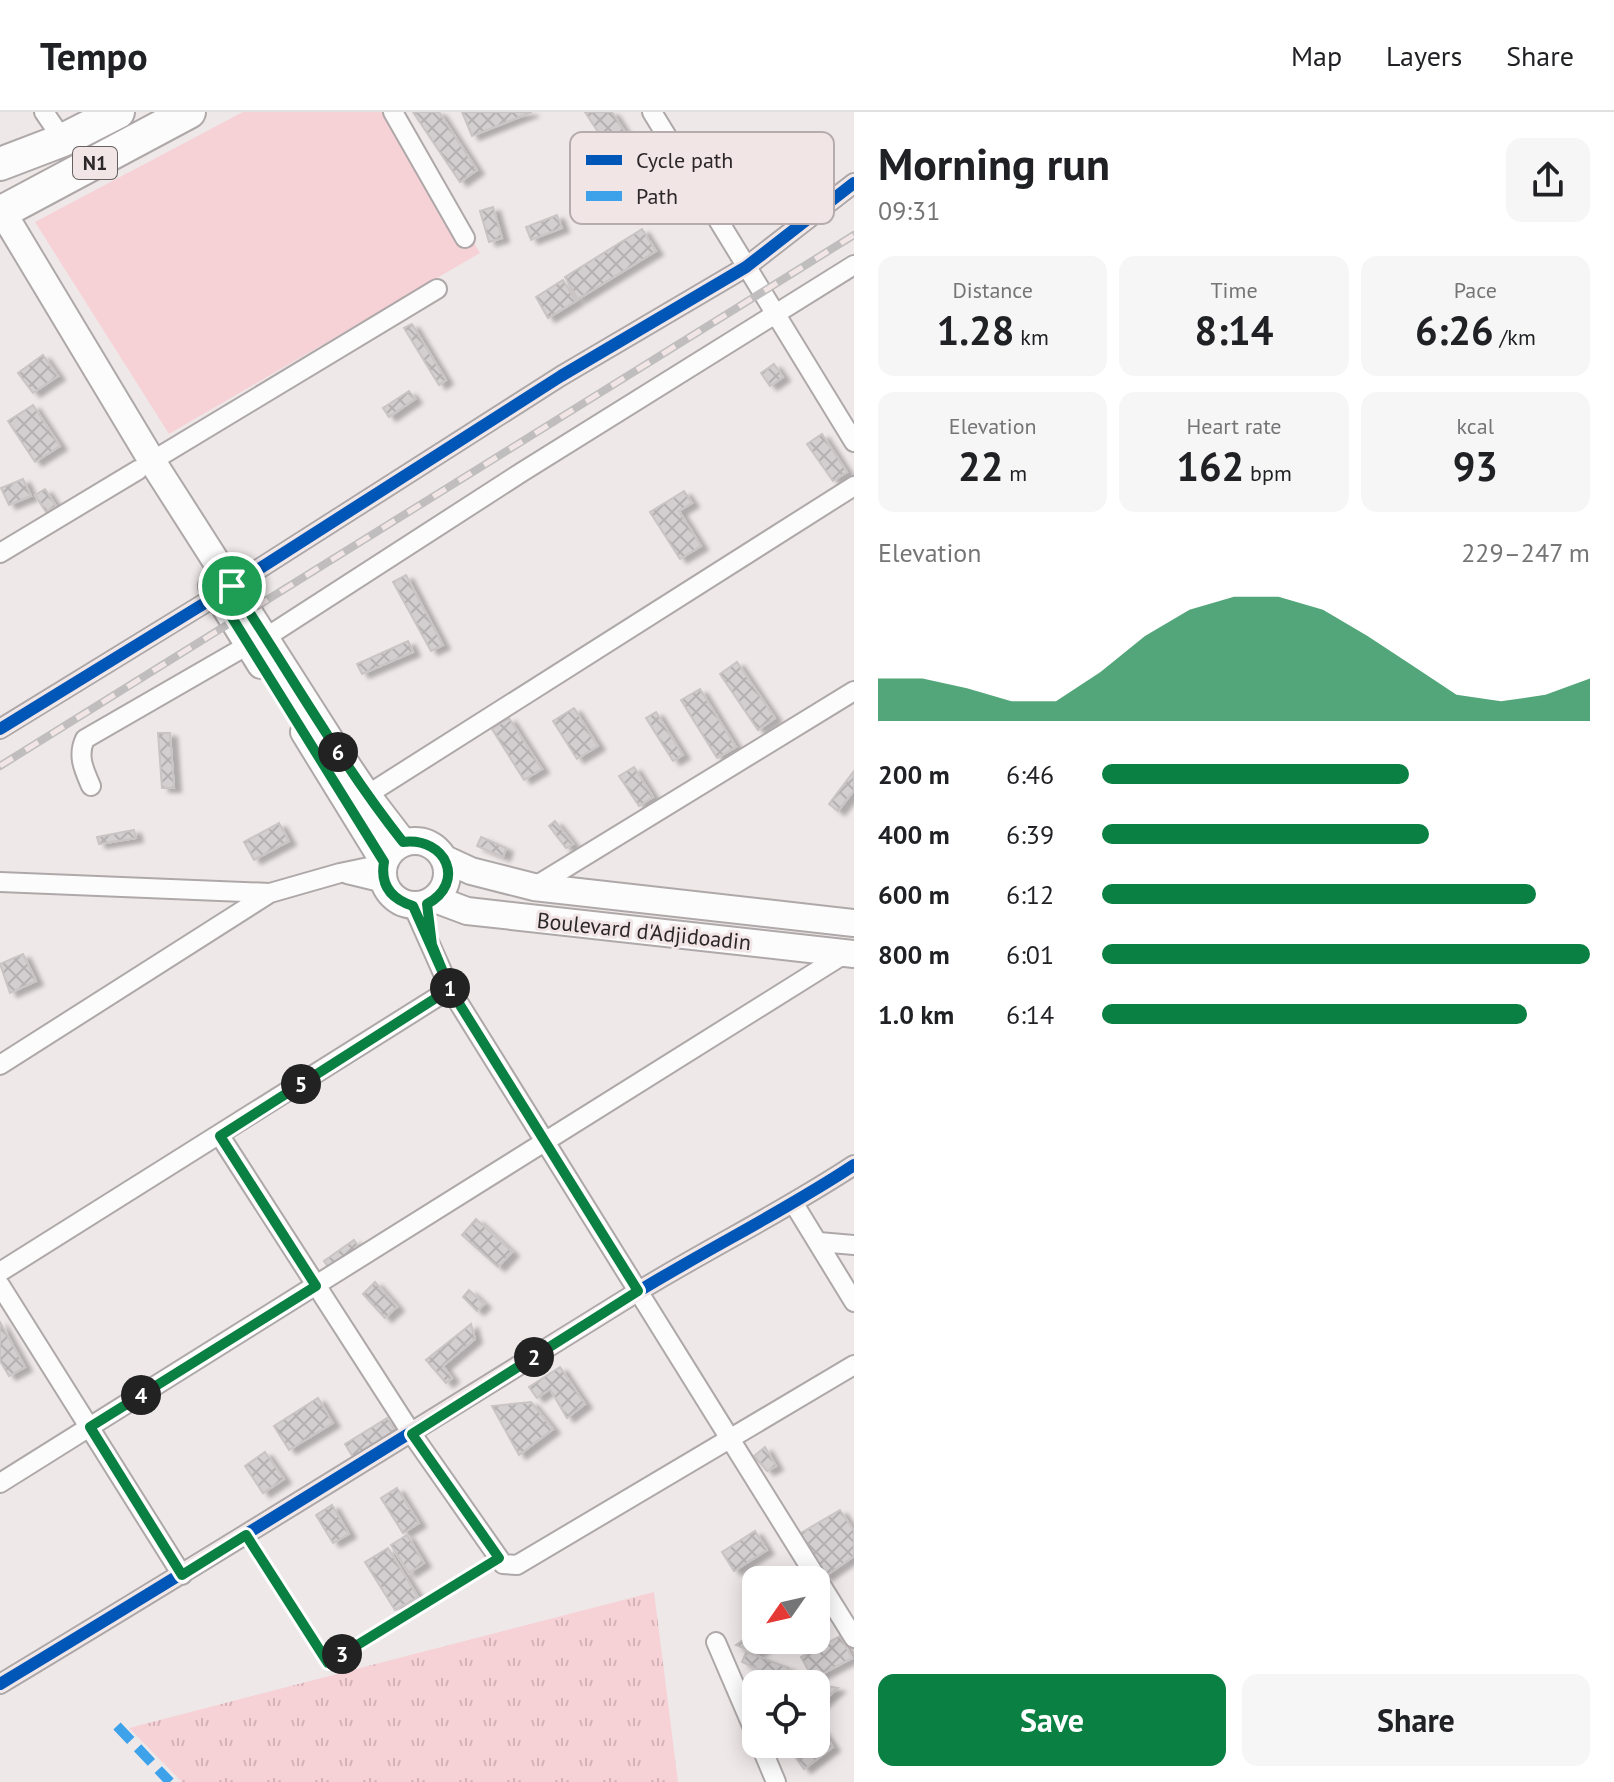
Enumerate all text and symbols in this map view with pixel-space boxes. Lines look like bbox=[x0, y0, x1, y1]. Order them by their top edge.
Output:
text: Tempo bbox=[40, 31, 148, 80]
text: Map bbox=[1291, 37, 1342, 74]
text: Layers bbox=[1386, 37, 1462, 74]
text: Share bbox=[1506, 37, 1574, 74]
legend bbox=[570, 132, 834, 224]
text: Morning run bbox=[878, 135, 1110, 192]
button: share bbox=[1506, 138, 1590, 222]
text: Cycle path bbox=[636, 146, 733, 174]
road number: N1 bbox=[73, 147, 117, 179]
text: Path bbox=[636, 182, 678, 210]
text: 09:31 bbox=[878, 194, 940, 227]
text: Distance bbox=[952, 276, 1033, 304]
text: Time bbox=[1210, 276, 1258, 304]
text: Pace bbox=[1454, 276, 1497, 304]
text: 1.28 bbox=[937, 304, 1014, 356]
text: 8:14 bbox=[1195, 304, 1273, 356]
text: 6:26 bbox=[1415, 304, 1494, 356]
text: km bbox=[1014, 323, 1049, 351]
text: /km bbox=[1494, 323, 1536, 351]
text: Elevation bbox=[949, 412, 1036, 440]
text: Heart rate bbox=[1186, 412, 1282, 440]
text: kcal bbox=[1457, 412, 1494, 440]
text: 22 bbox=[958, 440, 1003, 492]
text: 162 bbox=[1176, 440, 1244, 492]
text: 93 bbox=[1453, 440, 1498, 492]
text: m bbox=[1003, 459, 1027, 487]
text: bpm bbox=[1244, 459, 1292, 487]
text: Elevation bbox=[878, 536, 982, 569]
text: 229–247 m bbox=[1461, 536, 1590, 569]
pin bbox=[198, 552, 266, 620]
icon: arrive bbox=[210, 564, 254, 608]
pin: 6 bbox=[318, 732, 358, 772]
text: 6 bbox=[332, 738, 344, 766]
text: 200 m bbox=[878, 758, 950, 791]
text: 6:46 bbox=[1006, 758, 1054, 791]
text: 400 m bbox=[878, 818, 950, 851]
text: 6:39 bbox=[1006, 818, 1054, 851]
text: 600 m bbox=[878, 878, 950, 911]
text: 6:12 bbox=[1006, 878, 1054, 911]
street label: Boulevard d'Adjidoadin bbox=[536, 906, 752, 956]
text: 800 m bbox=[878, 938, 950, 971]
text: 6:01 bbox=[1006, 938, 1054, 971]
pin: 1 bbox=[430, 968, 470, 1008]
text: 1 bbox=[444, 974, 456, 1002]
text: 1.0 km bbox=[878, 998, 954, 1031]
text: 6:14 bbox=[1006, 998, 1054, 1031]
pin: 5 bbox=[281, 1064, 321, 1104]
text: 5 bbox=[295, 1070, 307, 1098]
pin: 2 bbox=[514, 1337, 554, 1377]
text: 2 bbox=[528, 1343, 540, 1371]
pin: 4 bbox=[121, 1375, 161, 1415]
text: 4 bbox=[135, 1381, 147, 1409]
north arrow bbox=[742, 1566, 830, 1654]
map controls bbox=[742, 1566, 830, 1758]
pin: 3 bbox=[322, 1634, 362, 1674]
text: 3 bbox=[336, 1640, 348, 1668]
button: locate bbox=[742, 1670, 830, 1758]
button: Save bbox=[878, 1674, 1226, 1766]
button: Share bbox=[1242, 1674, 1590, 1766]

